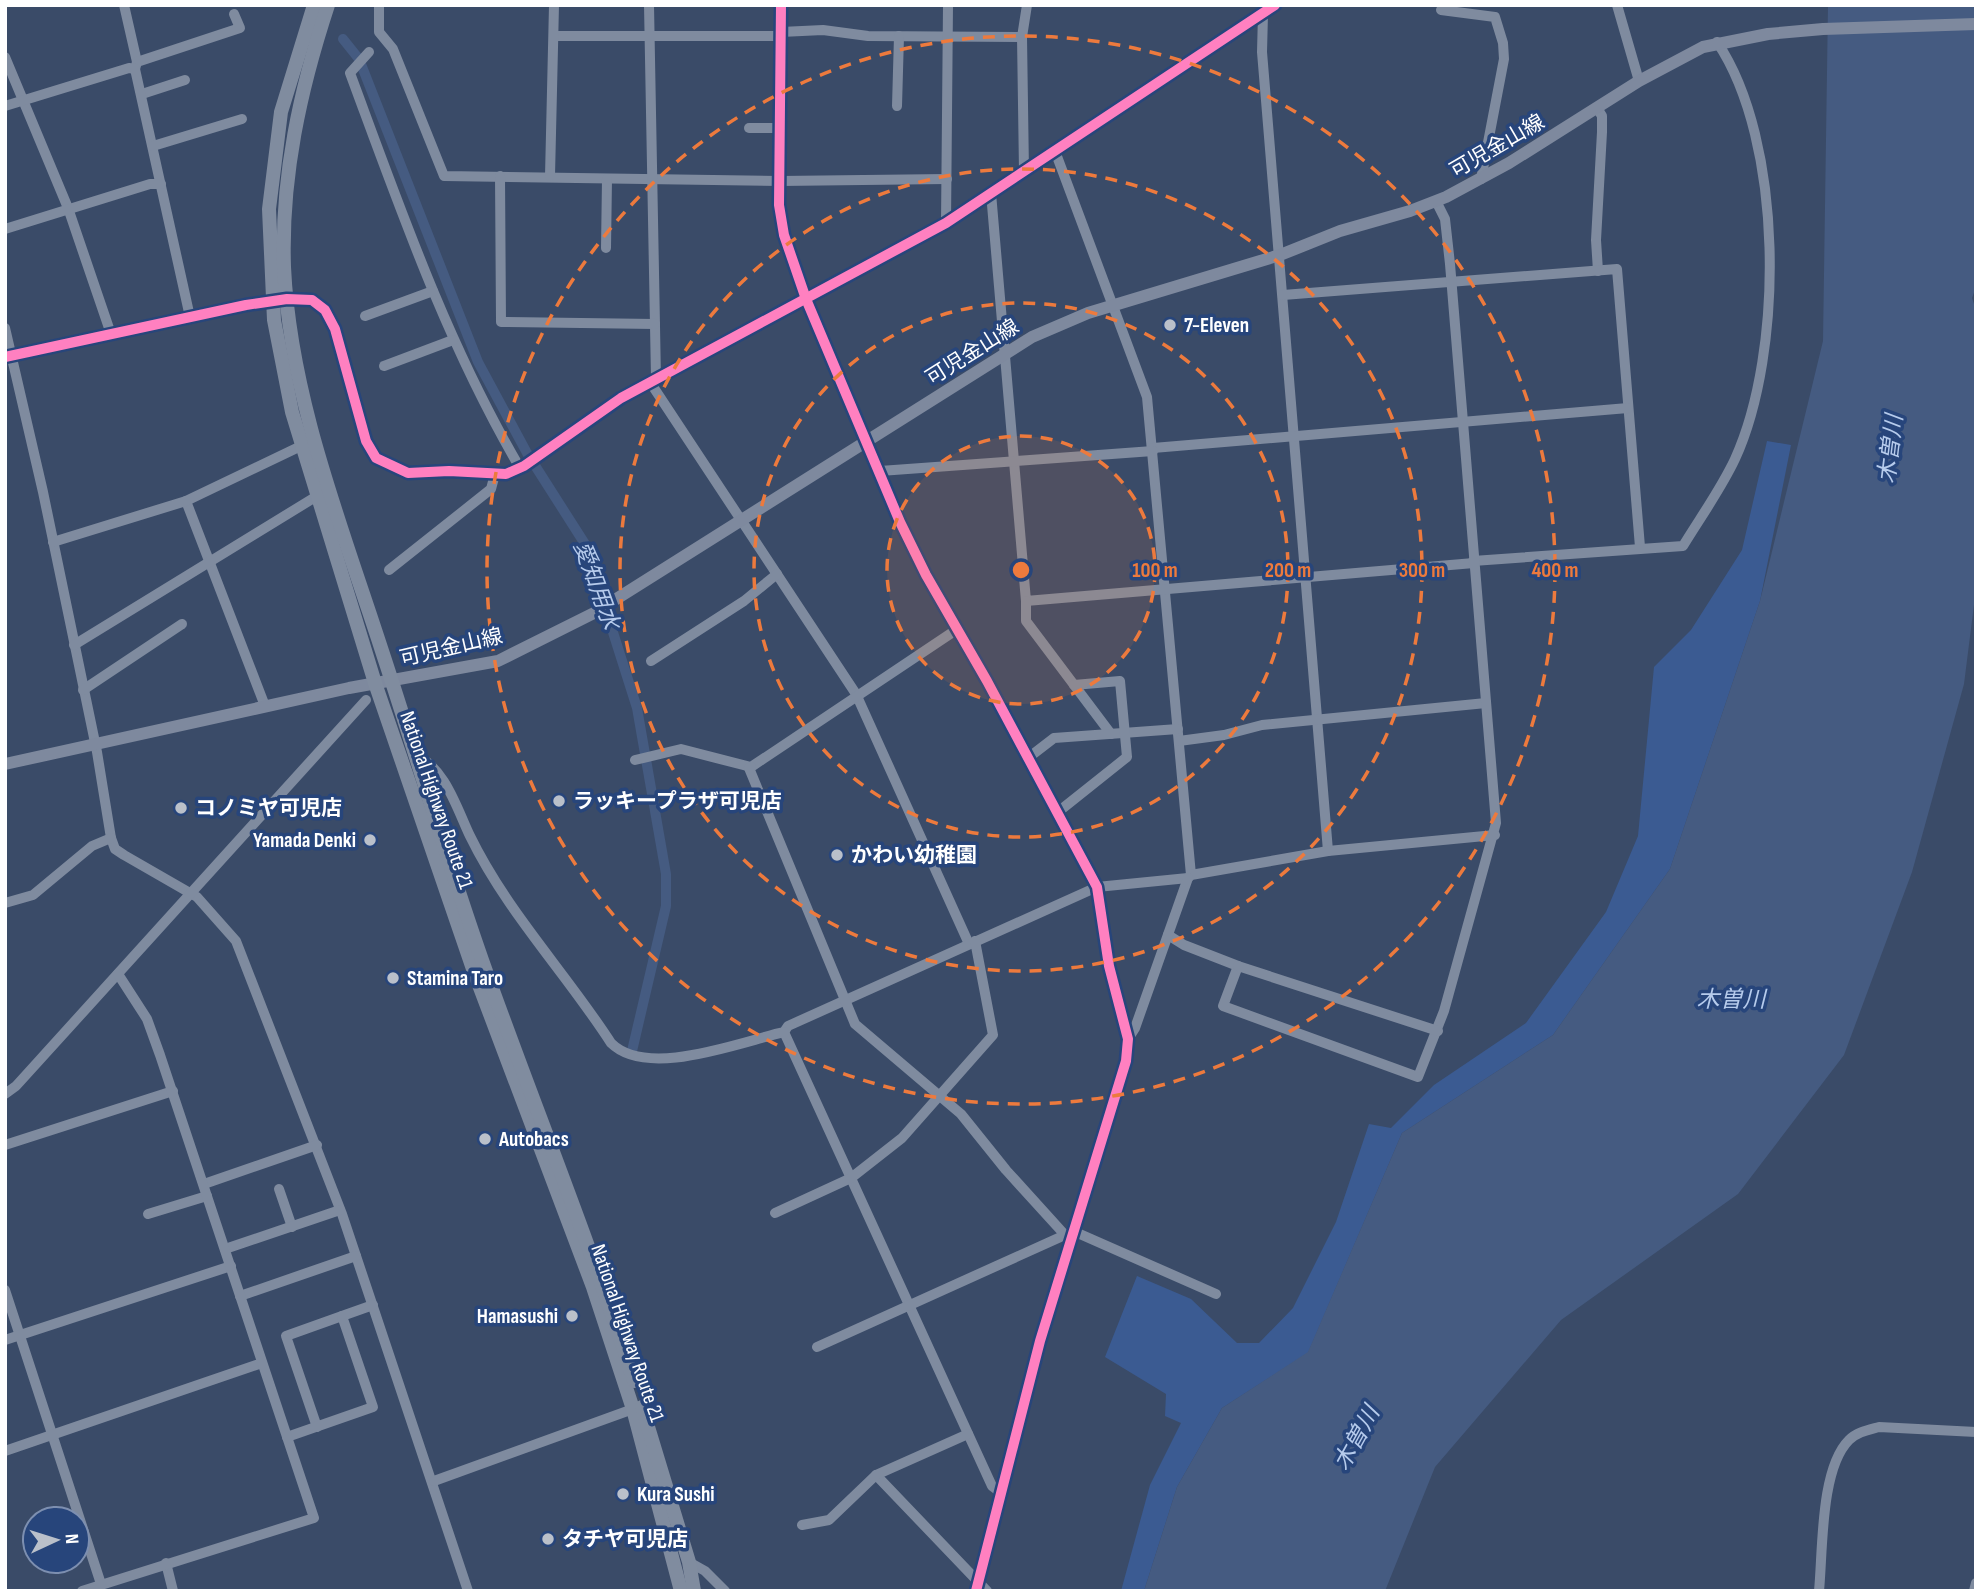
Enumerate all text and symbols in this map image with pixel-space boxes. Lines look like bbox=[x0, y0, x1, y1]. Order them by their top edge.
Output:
street label: 可児金山線 bbox=[1446, 109, 1549, 184]
place label: 7-Eleven bbox=[1184, 313, 1249, 338]
street label: 可児金山線 bbox=[921, 314, 1023, 391]
marker: 7-Eleven bbox=[1162, 317, 1178, 333]
water label: 木曽川 bbox=[1873, 410, 1909, 485]
water label: 愛知用水 bbox=[567, 537, 626, 636]
centre of rings bbox=[1009, 558, 1033, 582]
text: 100 m bbox=[1132, 558, 1178, 583]
text: 200 m bbox=[1265, 558, 1311, 583]
text: 300 m bbox=[1399, 558, 1445, 583]
text: 400 m bbox=[1532, 558, 1578, 583]
street label: 可児金山線 bbox=[397, 623, 505, 671]
street label: National Highway Route 21 bbox=[394, 708, 479, 893]
place label: ラッキープラザ可児店 bbox=[573, 789, 782, 814]
marker: ラッキープラザ可児店 bbox=[551, 793, 567, 809]
place label: コノミヤ可児店 bbox=[195, 796, 342, 821]
marker: コノミヤ可児店 bbox=[173, 800, 189, 816]
place label: Yamada Denki bbox=[253, 828, 356, 853]
marker: Yamada Denki bbox=[362, 832, 378, 848]
place label: かわい幼稚園 bbox=[851, 843, 977, 868]
marker: かわい幼稚園 bbox=[829, 847, 845, 863]
place label: Stamina Taro bbox=[407, 966, 503, 991]
marker: Stamina Taro bbox=[385, 970, 401, 986]
water label: 木曽川 bbox=[1697, 986, 1769, 1014]
place label: Autobacs bbox=[498, 1127, 569, 1152]
marker: Autobacs bbox=[477, 1131, 493, 1147]
street label: National Highway Route 21 bbox=[585, 1241, 670, 1426]
place label: Hamasushi bbox=[477, 1304, 558, 1329]
marker: Hamasushi bbox=[564, 1308, 580, 1324]
water label: 木曽川 bbox=[1328, 1399, 1387, 1475]
place label: Kura Sushi bbox=[637, 1482, 715, 1507]
marker: Kura Sushi bbox=[615, 1486, 631, 1502]
north arrow bbox=[21, 1505, 91, 1575]
place label: タチヤ可児店 bbox=[562, 1527, 688, 1552]
marker: タチヤ可児店 bbox=[540, 1531, 556, 1547]
text: N bbox=[60, 1533, 83, 1545]

